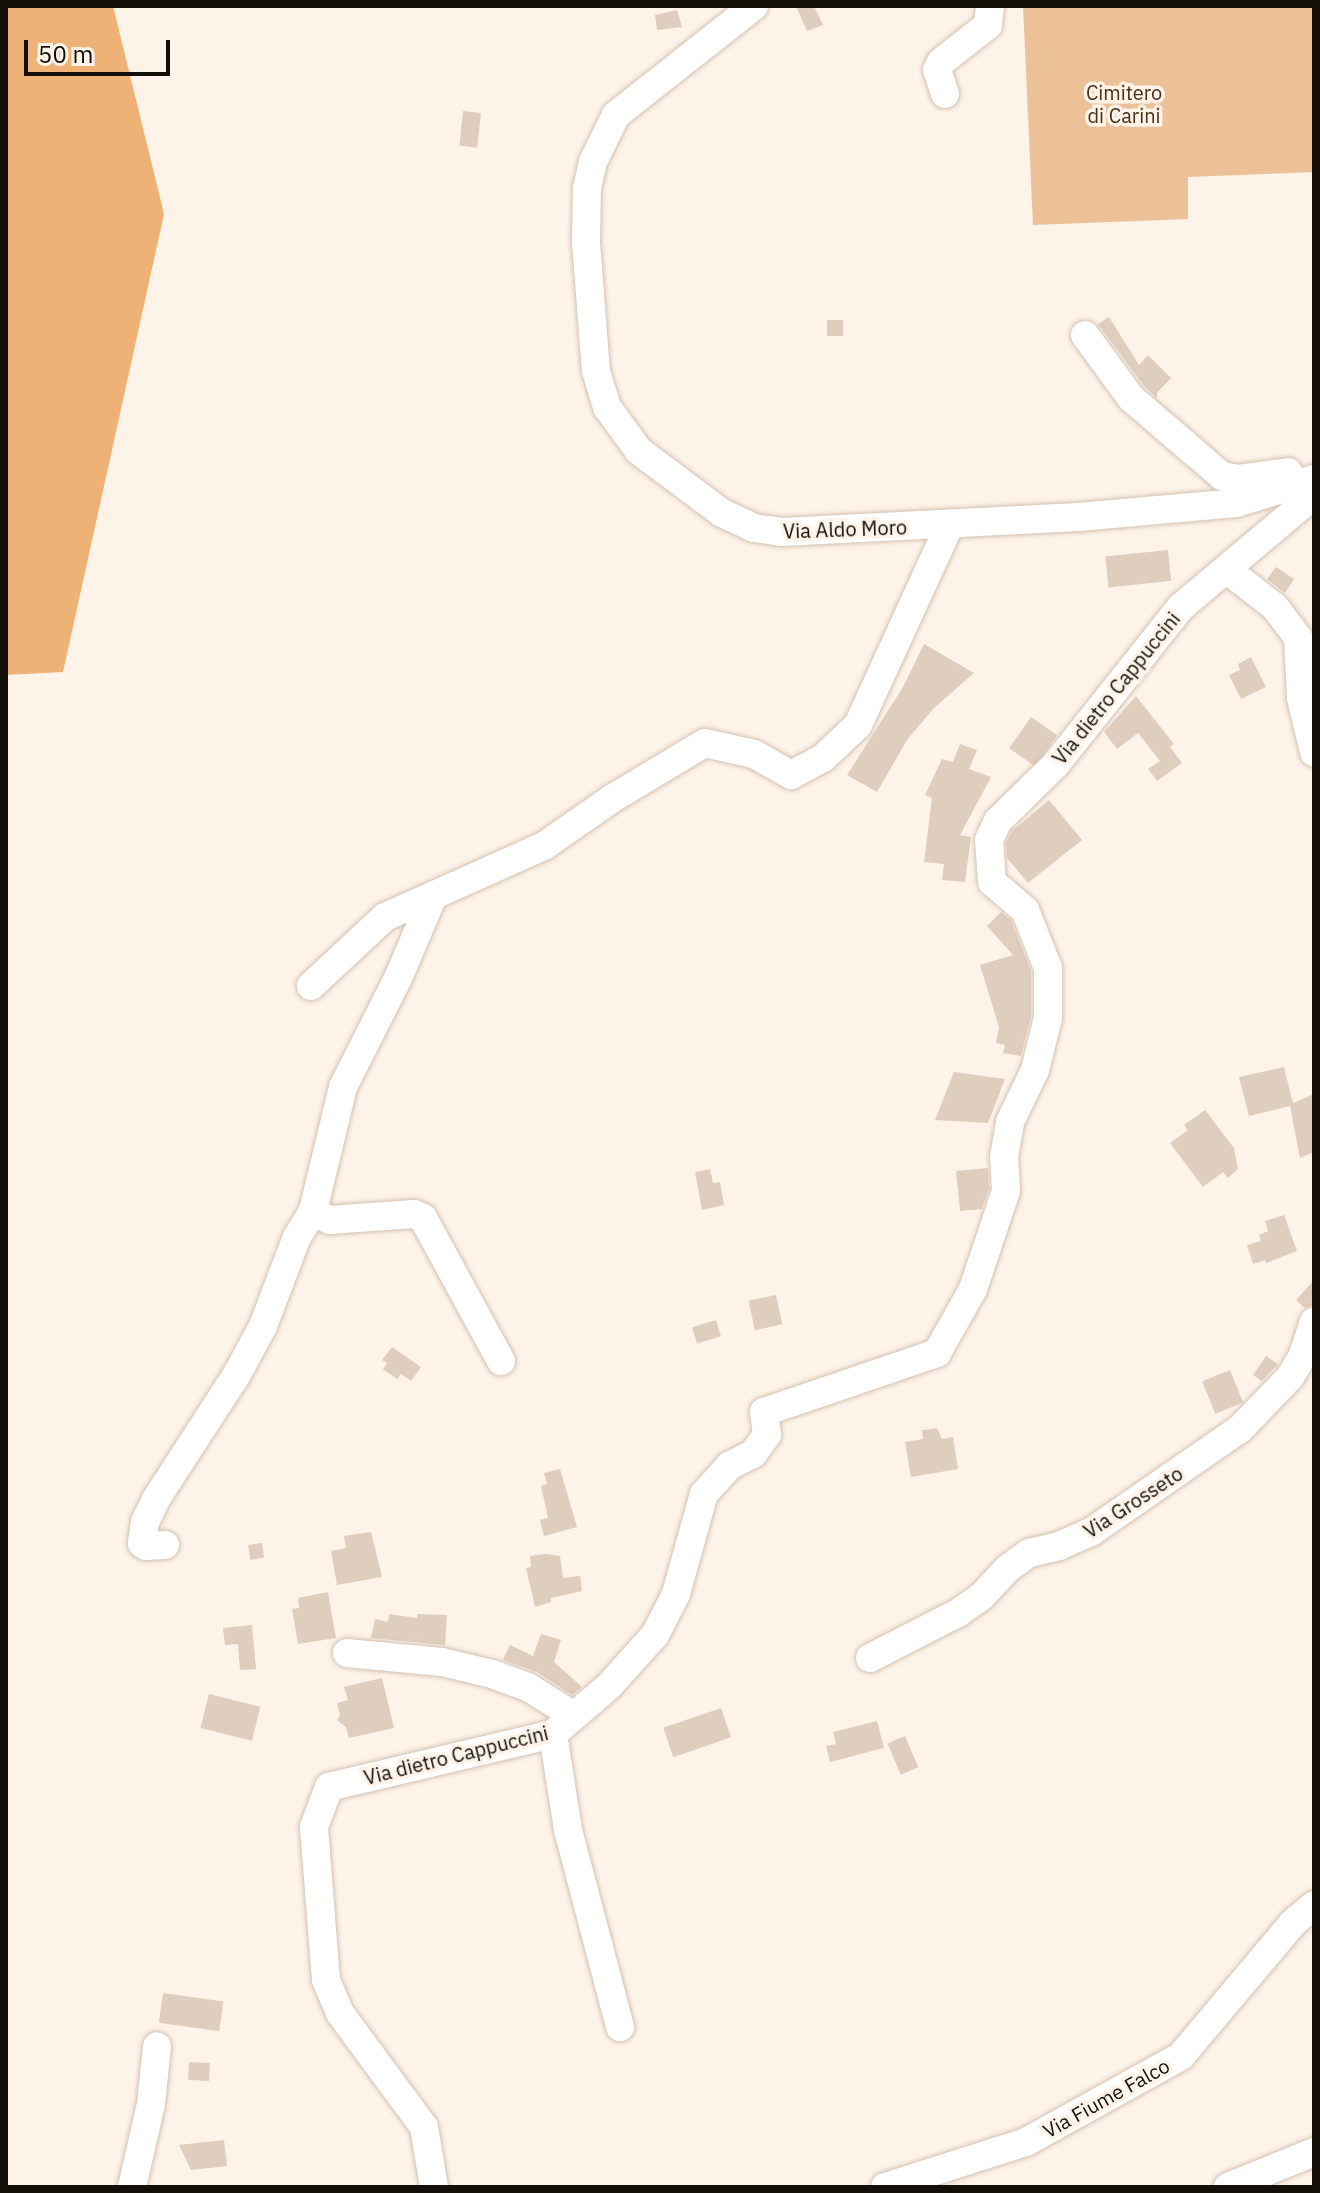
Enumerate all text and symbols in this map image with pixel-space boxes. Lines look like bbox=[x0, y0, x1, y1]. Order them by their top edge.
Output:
scale bar bbox=[28, 24, 174, 74]
text: 50 m bbox=[38, 38, 93, 70]
park label: Cimitero di Carini bbox=[1086, 80, 1162, 127]
street label: Via Aldo Moro bbox=[782, 515, 908, 543]
street label: Via dietro Cappuccini bbox=[1047, 607, 1185, 769]
street label: Via Grosseto bbox=[1079, 1461, 1187, 1543]
street label: Via dietro Cappuccini bbox=[361, 1720, 551, 1790]
street label: Via Fiume Falco bbox=[1039, 2053, 1173, 2143]

